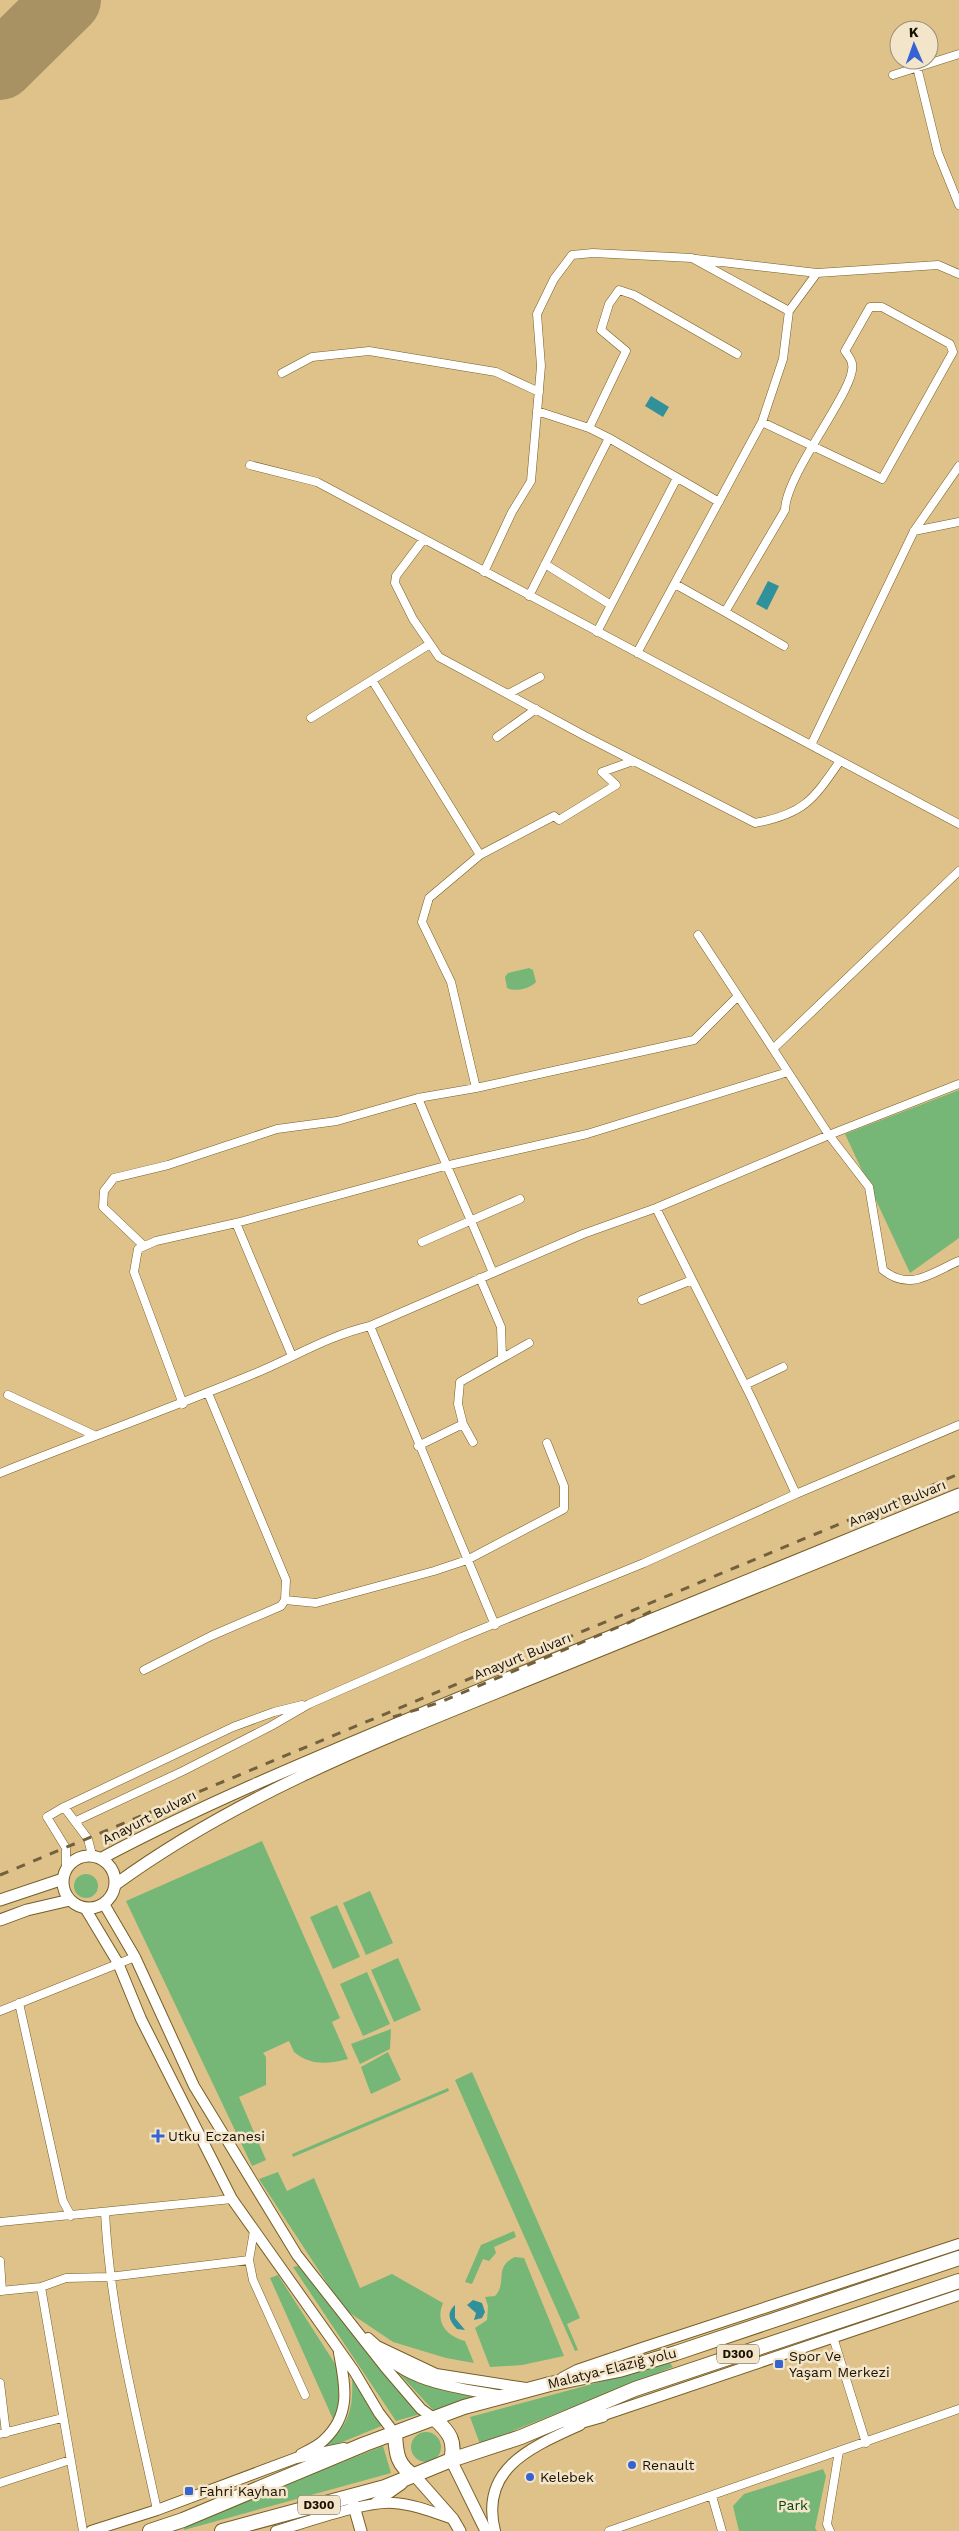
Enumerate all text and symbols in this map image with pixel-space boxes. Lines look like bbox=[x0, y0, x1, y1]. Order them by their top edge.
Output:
north arrow bbox=[889, 20, 939, 70]
text: K bbox=[908, 24, 919, 40]
street label: Anayurt Bulvarı bbox=[846, 1476, 948, 1530]
street label: Anayurt Bulvarı bbox=[471, 1629, 573, 1683]
street label: Anayurt Bulvarı bbox=[99, 1786, 199, 1848]
place label: Utku Eczanesi bbox=[168, 2128, 265, 2144]
marker: Utku Eczanesi bbox=[152, 2130, 164, 2142]
street label: Malatya-Elazığ yolu bbox=[546, 2344, 678, 2392]
road number: D300 bbox=[717, 2344, 759, 2364]
place label: Spor Ve Yaşam Merkezi bbox=[789, 2348, 890, 2380]
marker: Spor Ve Yaşam Merkezi bbox=[773, 2358, 785, 2370]
place label: Renault bbox=[642, 2457, 694, 2473]
marker: Renault bbox=[626, 2459, 638, 2471]
place label: Kelebek bbox=[540, 2469, 594, 2485]
marker: Kelebek bbox=[524, 2471, 536, 2483]
place label: Fahri Kayhan bbox=[199, 2483, 287, 2499]
marker: Fahri Kayhan bbox=[183, 2485, 195, 2497]
road number: D300 bbox=[298, 2496, 340, 2514]
park label: Park bbox=[778, 2497, 808, 2513]

